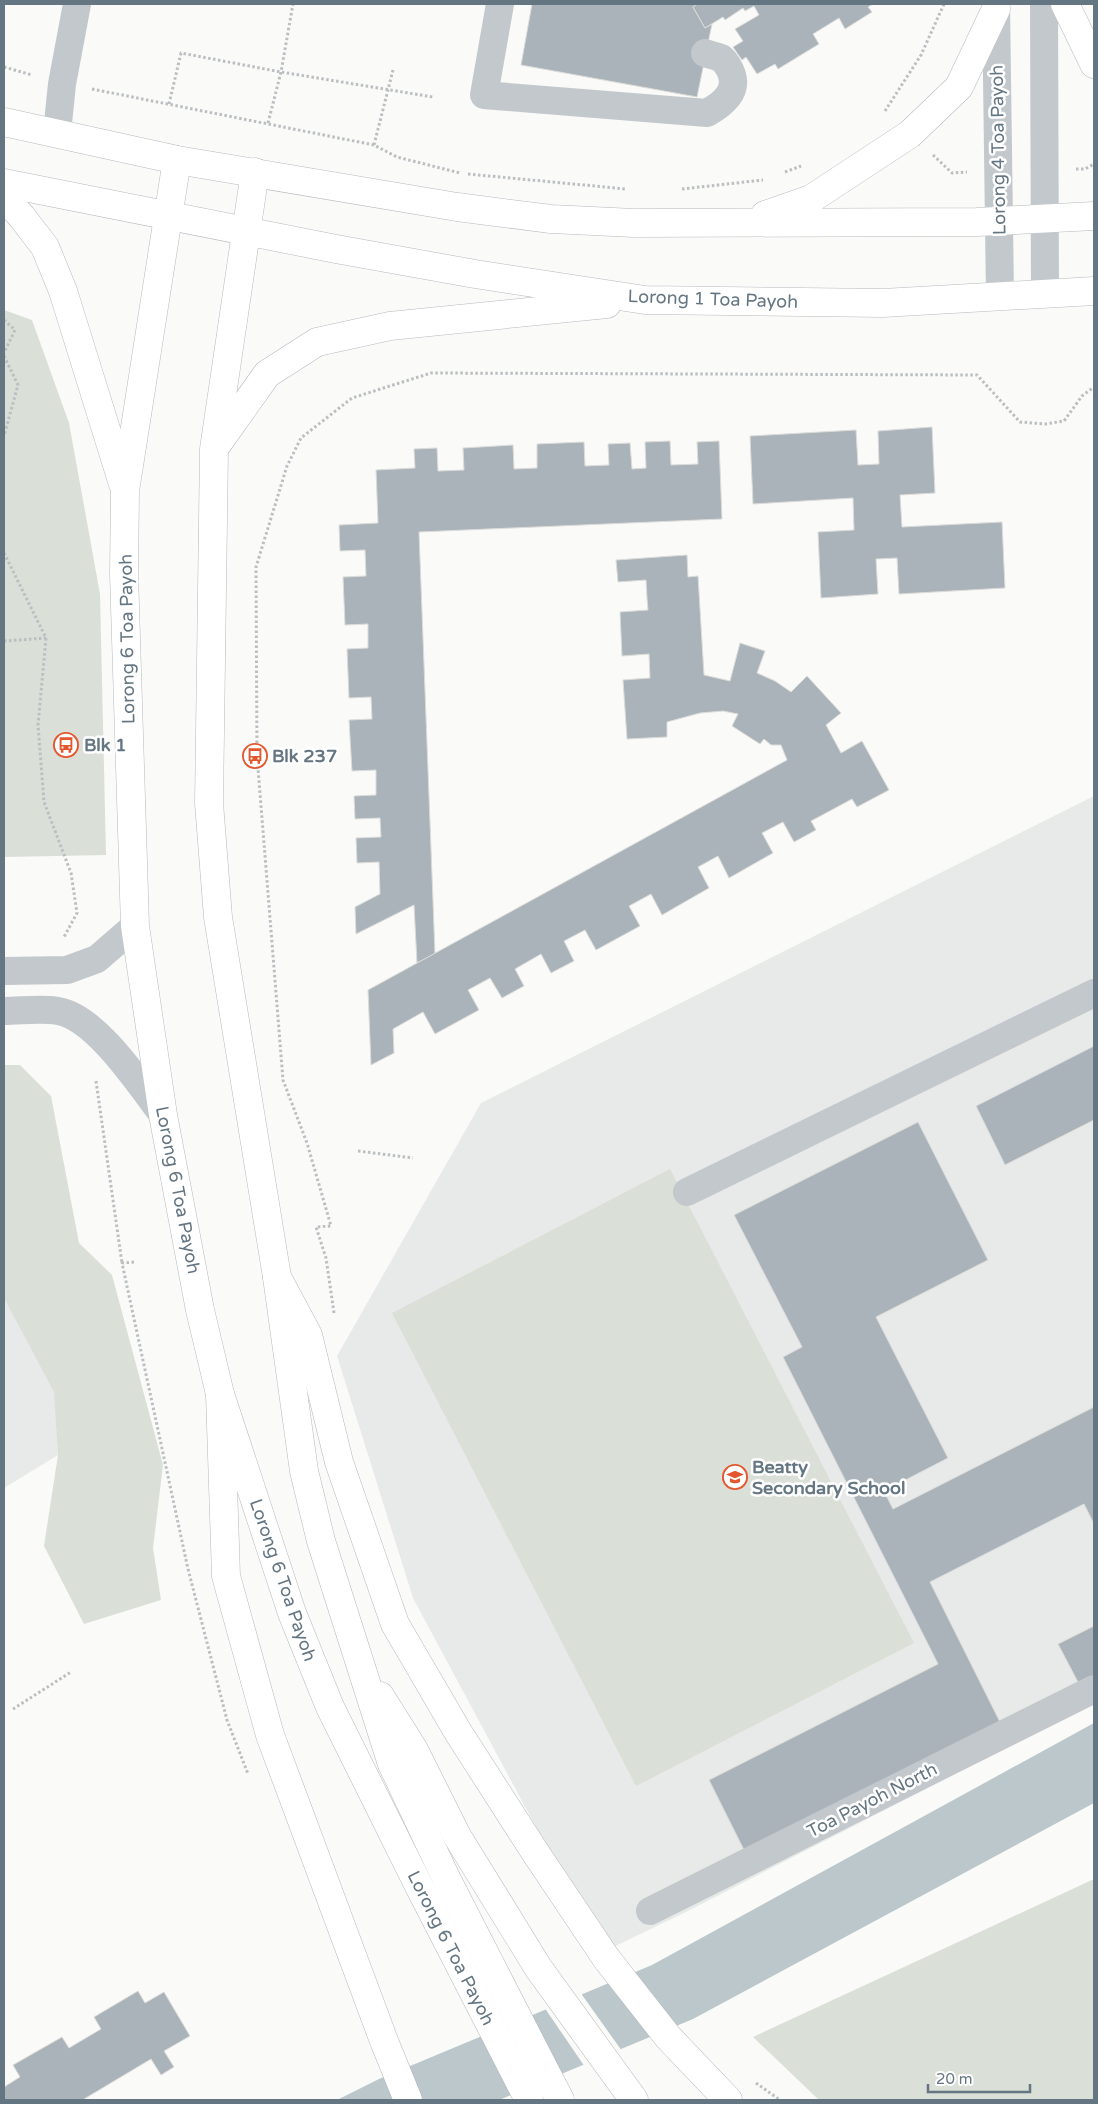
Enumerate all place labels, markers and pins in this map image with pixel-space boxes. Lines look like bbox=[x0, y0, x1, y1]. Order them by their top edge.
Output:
bus stop icon: Blk 1 bbox=[53, 732, 79, 758]
place label: Blk 1 bbox=[84, 734, 127, 756]
bus stop icon: Blk 237 bbox=[242, 743, 268, 769]
place label: Blk 237 bbox=[272, 745, 337, 767]
place label: Beatty Secondary School bbox=[752, 1456, 905, 1499]
school or university icon: Beatty Secondary School bbox=[722, 1464, 748, 1490]

